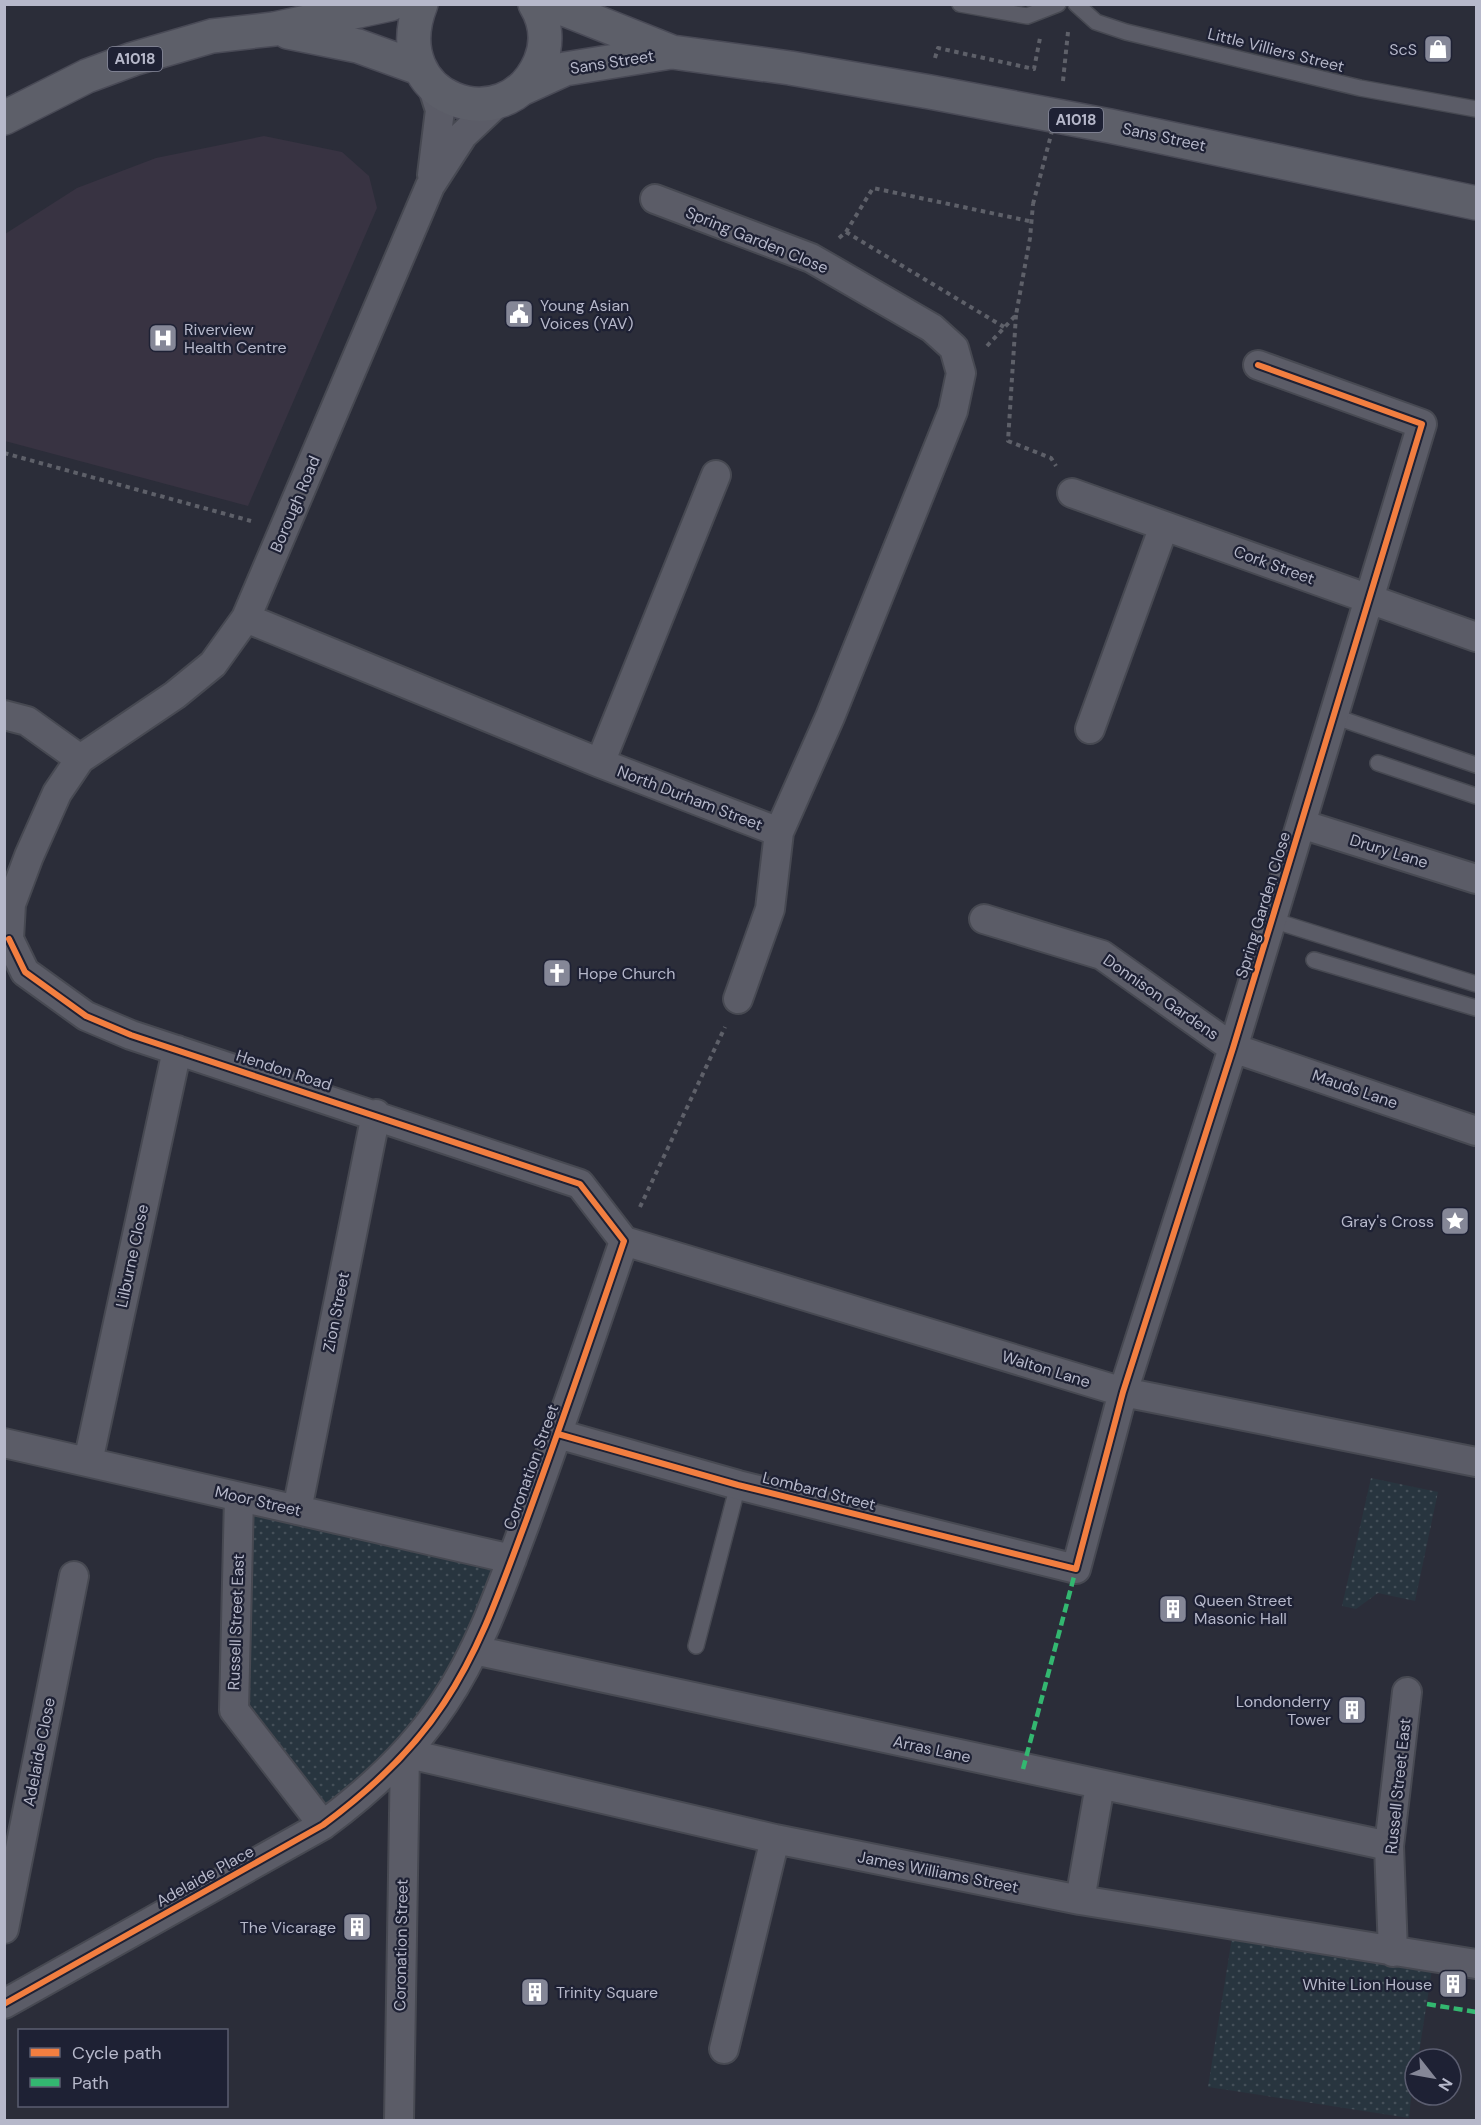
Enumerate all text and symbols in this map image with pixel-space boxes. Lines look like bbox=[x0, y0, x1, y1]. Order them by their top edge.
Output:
street label: Little Villiers Street bbox=[1206, 23, 1346, 77]
shop icon: ScS bbox=[1422, 33, 1454, 65]
place label: ScS bbox=[1389, 39, 1417, 60]
street label: Sans Street bbox=[568, 45, 656, 79]
road number: A1018 bbox=[108, 47, 162, 71]
road number: A1018 bbox=[1049, 108, 1103, 132]
street label: Sans Street bbox=[1120, 118, 1208, 156]
street label: Spring Garden Close bbox=[683, 202, 831, 278]
place label: Young Asian Voices (YAV) bbox=[540, 295, 633, 334]
public building icon: Young Asian Voices (YAV) bbox=[503, 298, 535, 330]
place label: Riverview Health Centre bbox=[184, 319, 287, 358]
hospital icon: Riverview Health Centre bbox=[147, 322, 179, 354]
street label: Borough Road bbox=[265, 452, 325, 556]
street label: Cork Street bbox=[1231, 541, 1317, 589]
street label: North Durham Street bbox=[614, 761, 766, 835]
street label: Spring Garden Close bbox=[1231, 829, 1295, 981]
street label: Drury Lane bbox=[1347, 829, 1431, 873]
street label: Donnison Gardens bbox=[1099, 949, 1223, 1045]
church icon: Hope Church bbox=[541, 957, 573, 989]
place label: Hope Church bbox=[578, 963, 676, 984]
street label: Hendon Road bbox=[233, 1045, 335, 1095]
street label: Mauds Lane bbox=[1309, 1065, 1401, 1113]
street label: Lilburne Close bbox=[111, 1202, 153, 1310]
place icon: Gray's Cross bbox=[1439, 1205, 1471, 1237]
place label: Gray's Cross bbox=[1341, 1211, 1434, 1232]
street label: Zion Street bbox=[318, 1270, 354, 1354]
street label: Walton Lane bbox=[999, 1346, 1093, 1392]
street label: Coronation Street bbox=[499, 1401, 563, 1533]
street label: Lombard Street bbox=[760, 1467, 878, 1515]
street label: Moor Street bbox=[213, 1481, 303, 1521]
street label: Russell Street East bbox=[223, 1553, 249, 1691]
place label: Queen Street Masonic Hall bbox=[1194, 1590, 1293, 1629]
building icon: Queen Street Masonic Hall bbox=[1157, 1593, 1189, 1625]
place label: Londonderry Tower bbox=[1236, 1691, 1331, 1730]
building icon: Londonderry Tower bbox=[1336, 1694, 1368, 1726]
street label: Adelaide Close bbox=[18, 1696, 60, 1808]
street label: Russell Street East bbox=[1380, 1717, 1416, 1855]
street label: Arras Lane bbox=[891, 1731, 973, 1767]
street label: Adelaide Place bbox=[152, 1840, 258, 1912]
street label: James Williams Street bbox=[856, 1846, 1020, 1898]
street label: Coronation Street bbox=[389, 1879, 413, 2011]
building icon: The Vicarage bbox=[341, 1911, 373, 1943]
place label: The Vicarage bbox=[240, 1917, 336, 1938]
building icon: White Lion House bbox=[1437, 1968, 1469, 2000]
place label: White Lion House bbox=[1302, 1974, 1432, 1995]
building icon: Trinity Square bbox=[519, 1976, 551, 2008]
place label: Trinity Square bbox=[556, 1982, 658, 2003]
legend bbox=[18, 2029, 228, 2107]
text: Cycle path bbox=[72, 2041, 162, 2065]
north arrow bbox=[1403, 2047, 1463, 2107]
text: Path bbox=[72, 2071, 109, 2095]
text: N bbox=[1433, 2074, 1457, 2095]

